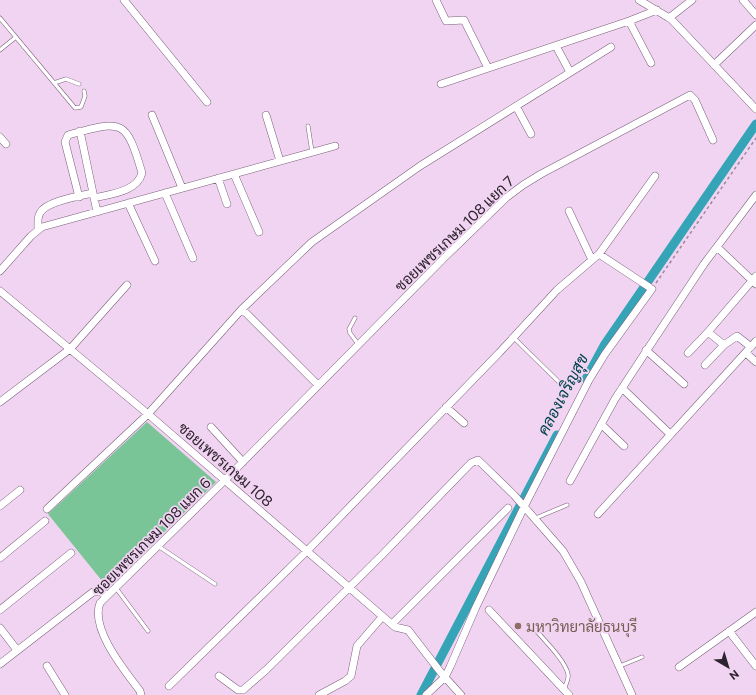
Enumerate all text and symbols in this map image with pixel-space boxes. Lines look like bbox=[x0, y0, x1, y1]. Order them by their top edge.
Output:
street label: ซอยเพชรเกษม 108 แยก 7 bbox=[391, 171, 517, 295]
water label: คลองเจริญสุข bbox=[533, 350, 594, 439]
street label: ซอยเพชรเกษม 108 bbox=[175, 418, 277, 510]
street label: ซอยเพชรเกษม 108 แยก 6 bbox=[88, 473, 214, 599]
place label: มหาวิทยาลัยธนบุรี bbox=[526, 617, 637, 638]
marker: มหาวิทยาลัยธนบุรี bbox=[513, 621, 523, 631]
north arrow bbox=[708, 647, 748, 687]
text: N bbox=[727, 668, 742, 683]

